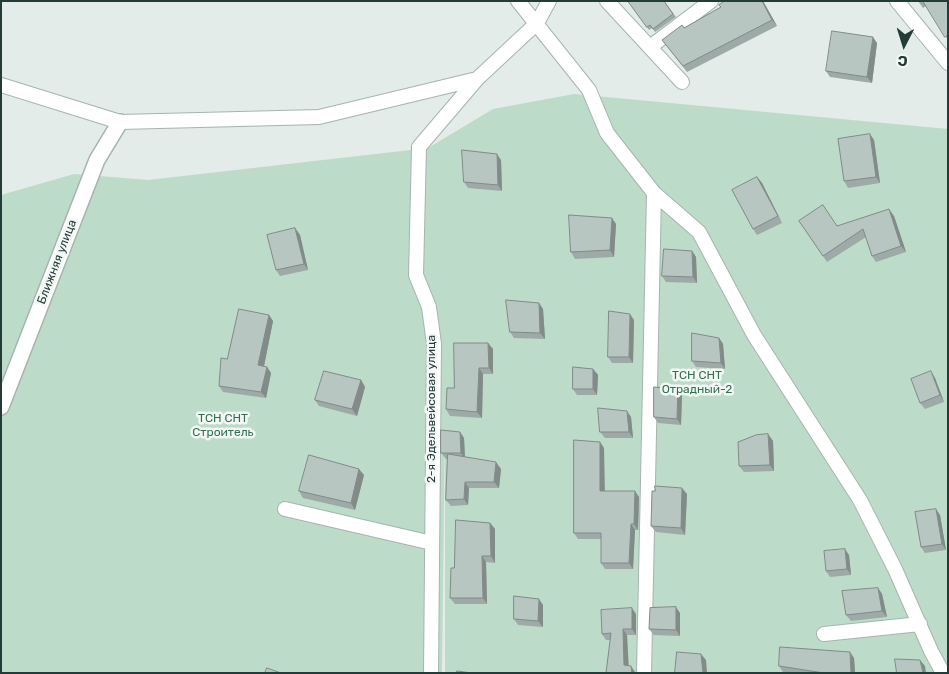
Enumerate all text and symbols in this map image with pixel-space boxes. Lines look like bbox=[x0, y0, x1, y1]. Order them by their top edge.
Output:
north arrow bbox=[879, 20, 929, 70]
text: С bbox=[897, 52, 908, 69]
street label: Ближняя улица bbox=[34, 218, 80, 306]
street label: 2-я Эдельвейсовая улица bbox=[425, 335, 439, 483]
park label: ТСН СНТ Отрадный-2 bbox=[662, 369, 732, 397]
park label: ТСН СНТ Строитель bbox=[192, 412, 254, 440]

